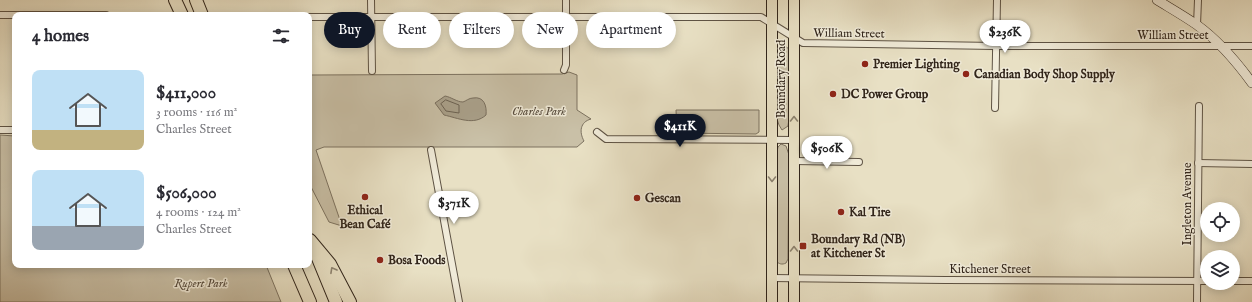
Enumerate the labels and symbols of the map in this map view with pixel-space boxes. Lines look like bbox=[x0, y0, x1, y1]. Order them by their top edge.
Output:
pin: $236K bbox=[977, 20, 1033, 54]
street label: William Street bbox=[813, 25, 885, 42]
street label: William Street bbox=[1137, 28, 1209, 43]
street label: Boundary Road bbox=[774, 39, 789, 118]
place label: Premier Lighting bbox=[873, 57, 960, 73]
marker: Premier Lighting bbox=[860, 59, 870, 69]
place label: Canadian Body Shop Supply bbox=[974, 67, 1116, 83]
marker: Canadian Body Shop Supply bbox=[961, 69, 971, 79]
place label: DC Power Group bbox=[841, 87, 929, 103]
marker: DC Power Group bbox=[828, 89, 838, 99]
park label: Charles Park bbox=[512, 104, 566, 119]
pin: $411K bbox=[652, 114, 708, 148]
one-way arrow bbox=[790, 116, 798, 122]
pin: $506K bbox=[799, 136, 855, 170]
street label: Ingleton Avenue bbox=[1180, 162, 1195, 246]
one-way arrow bbox=[768, 176, 776, 182]
pin: $371K bbox=[426, 191, 482, 225]
place label: Gescan bbox=[645, 191, 682, 206]
marker: Ethical Bean Café bbox=[360, 192, 370, 202]
marker: Gescan bbox=[632, 193, 642, 203]
place label: Ethical Bean Café bbox=[339, 203, 391, 232]
place label: Kal Tire bbox=[849, 205, 891, 220]
marker: Kal Tire bbox=[836, 207, 846, 217]
place label: Boundary Rd (NB) at Kitchener St bbox=[811, 232, 905, 261]
marker: Boundary Rd (NB) at Kitchener St bbox=[798, 241, 808, 251]
one-way arrow bbox=[790, 246, 798, 252]
place label: Bosa Foods bbox=[388, 253, 446, 268]
marker: Bosa Foods bbox=[375, 255, 385, 265]
street label: Kitchener Street bbox=[949, 262, 1031, 277]
one-way arrow bbox=[330, 267, 337, 274]
park label: Rupert Park bbox=[174, 276, 228, 291]

